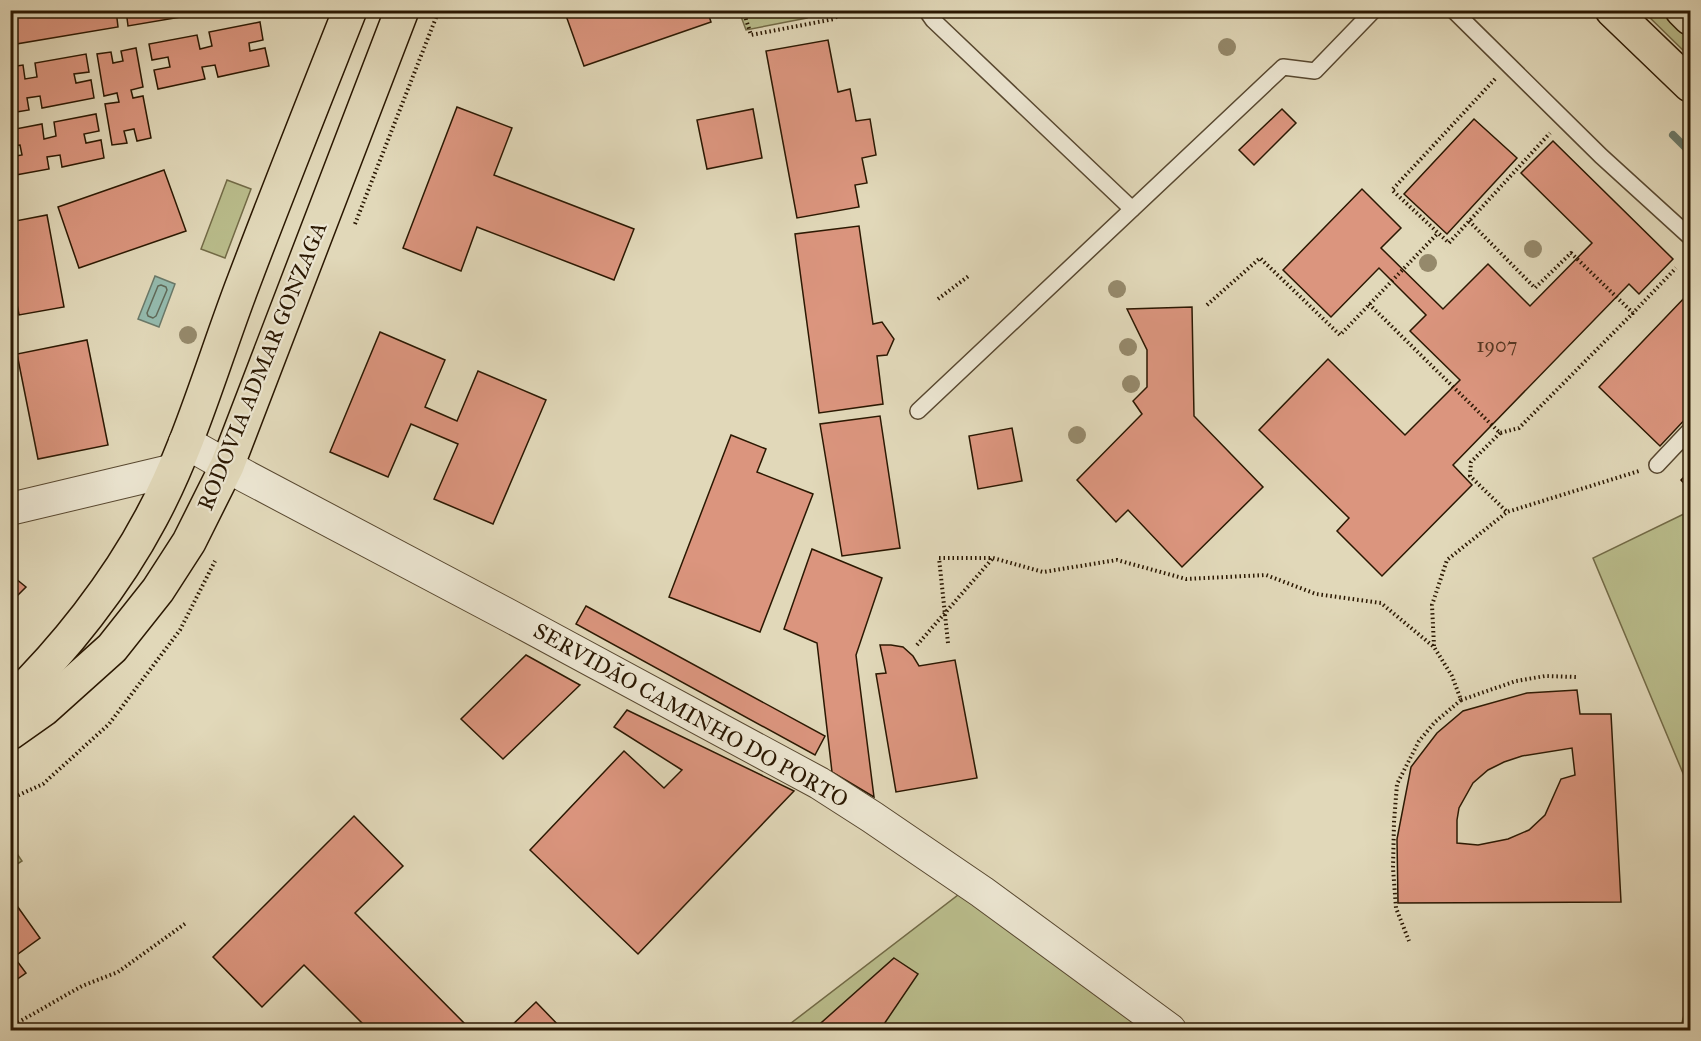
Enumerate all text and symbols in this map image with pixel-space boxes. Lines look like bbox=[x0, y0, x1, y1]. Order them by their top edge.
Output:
street label: RODOVIA ADMAR GONZAGA bbox=[192, 218, 332, 514]
house number: 1907 bbox=[1477, 333, 1517, 357]
street label: SERVIDÃO CAMINHO DO PORTO bbox=[529, 617, 853, 813]

